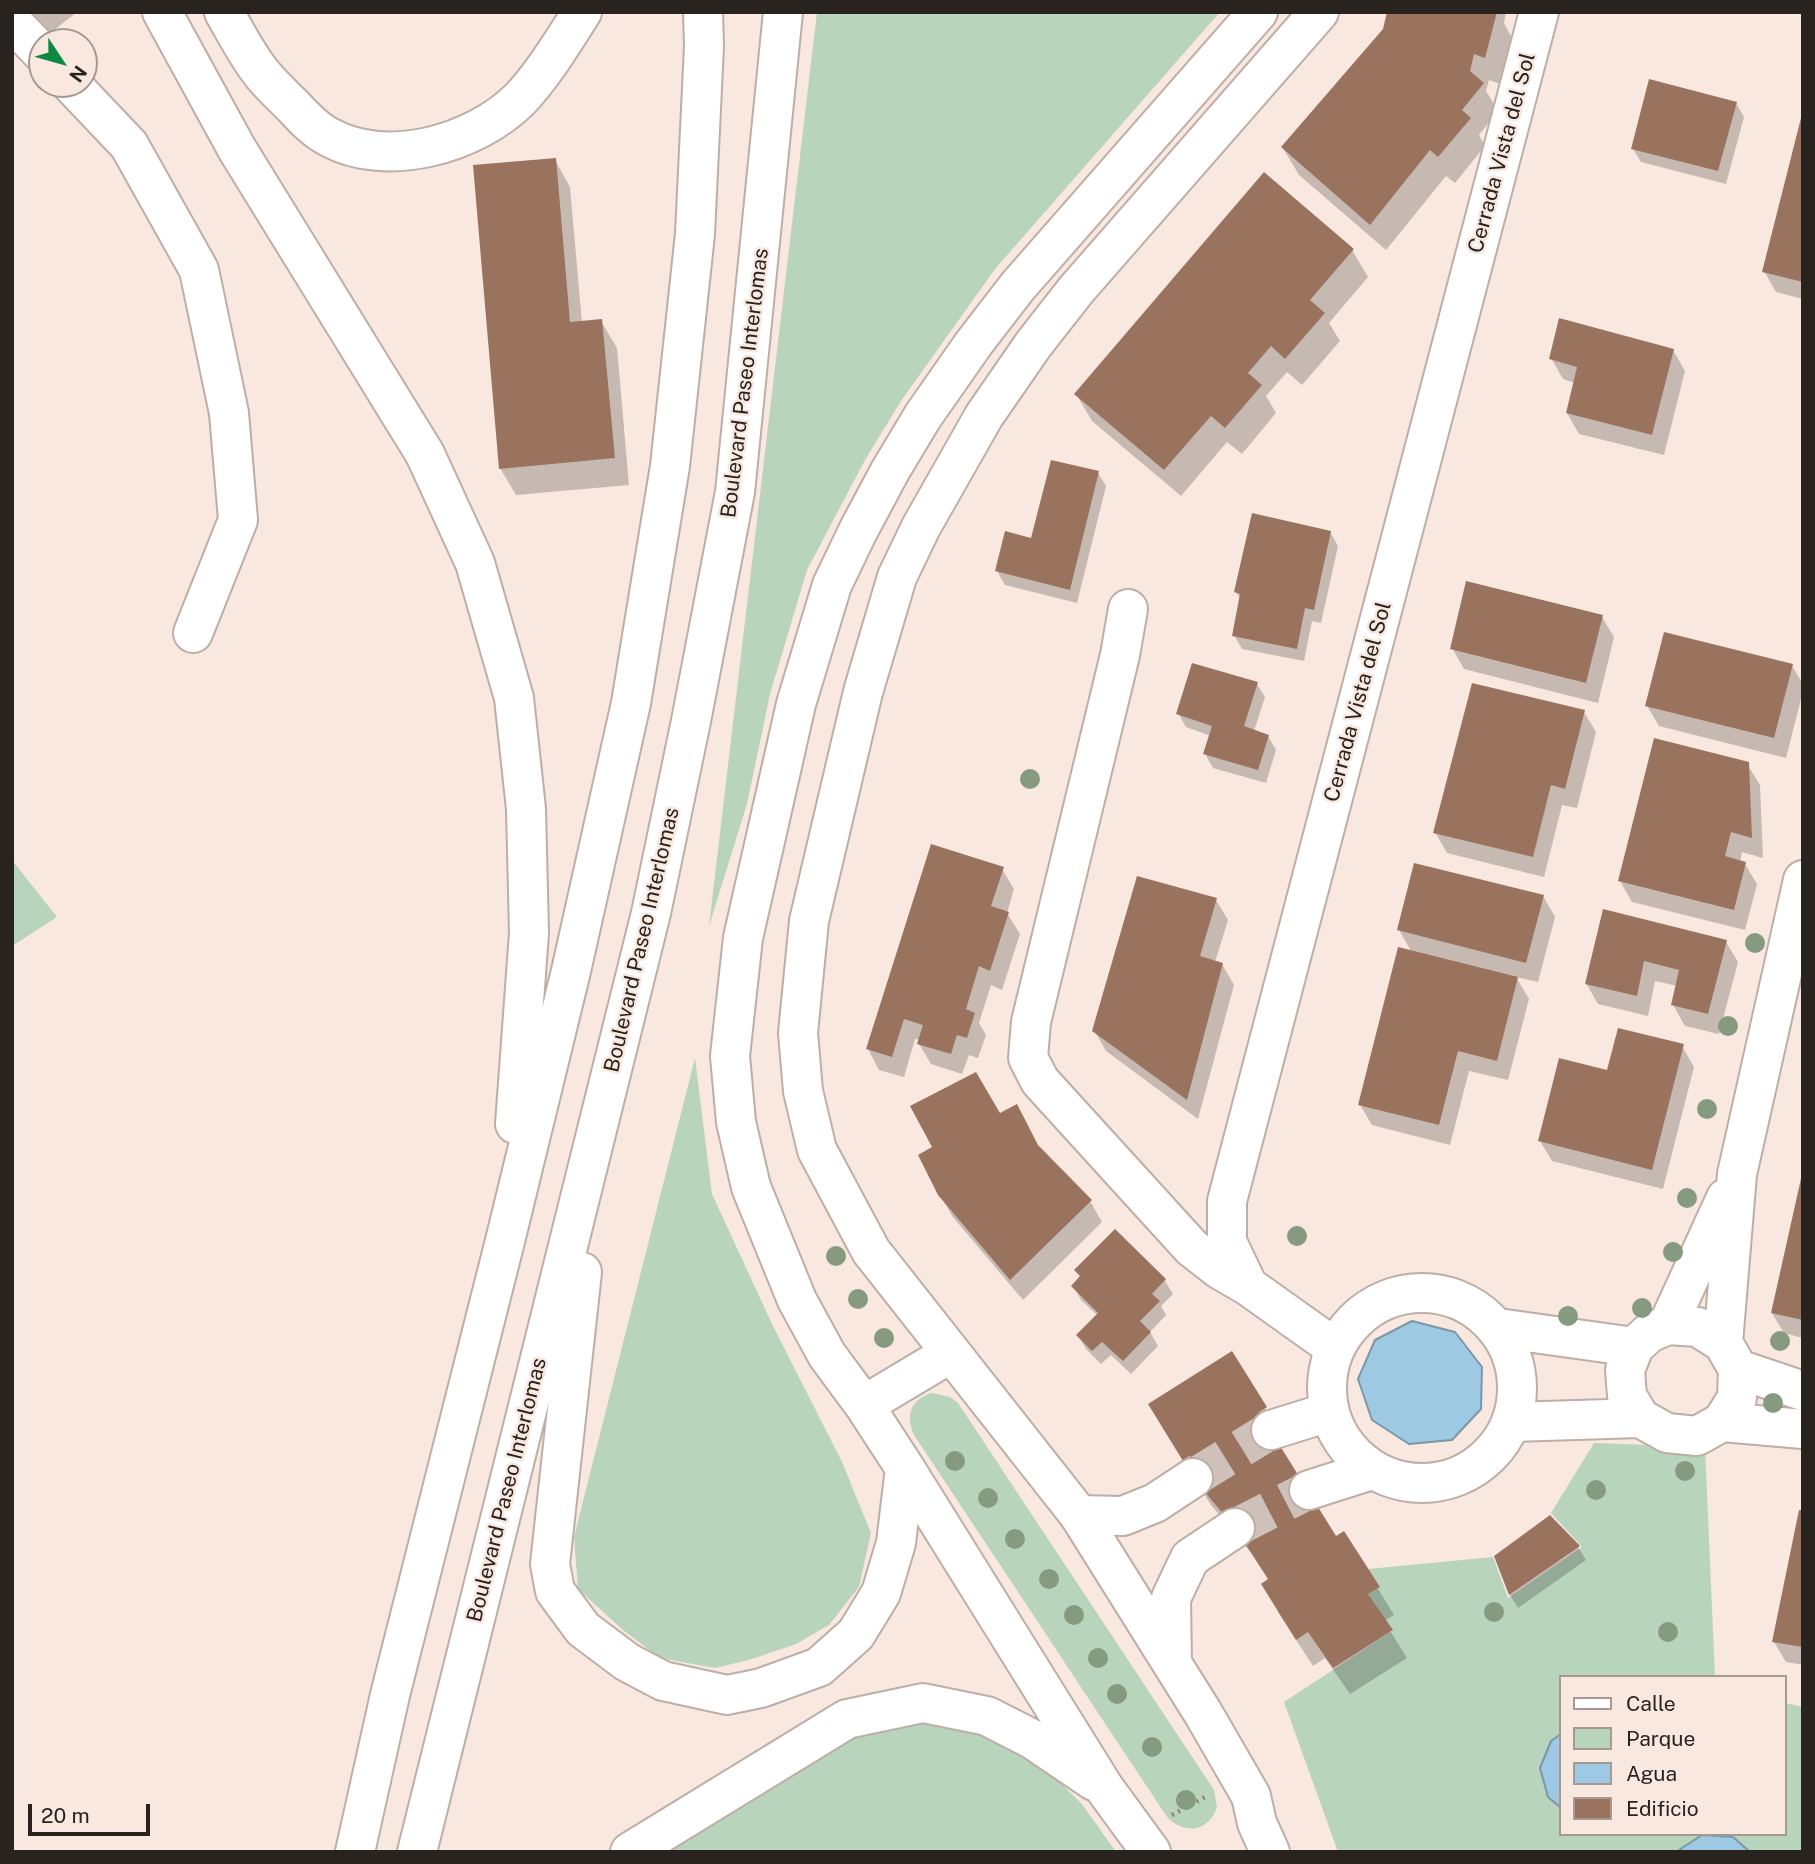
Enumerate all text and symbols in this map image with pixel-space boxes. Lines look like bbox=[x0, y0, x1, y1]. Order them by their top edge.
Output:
north arrow bbox=[28, 28, 98, 98]
street label: Cerrada Vista del Sol bbox=[1463, 50, 1541, 256]
text: N bbox=[65, 62, 92, 87]
street label: Boulevard Paseo Interlomas bbox=[716, 247, 774, 519]
street label: Cerrada Vista del Sol bbox=[1319, 599, 1397, 805]
street label: Boulevard Paseo Interlomas bbox=[599, 805, 685, 1075]
street label: Boulevard Paseo Interlomas bbox=[462, 1355, 552, 1625]
legend bbox=[1560, 1675, 1787, 1836]
text: Calle bbox=[1626, 1691, 1676, 1716]
text: Parque bbox=[1626, 1726, 1695, 1751]
text: Agua bbox=[1626, 1761, 1677, 1786]
scale bar bbox=[32, 1790, 154, 1834]
text: Edificio bbox=[1626, 1796, 1699, 1821]
text: 20 m bbox=[41, 1803, 90, 1828]

